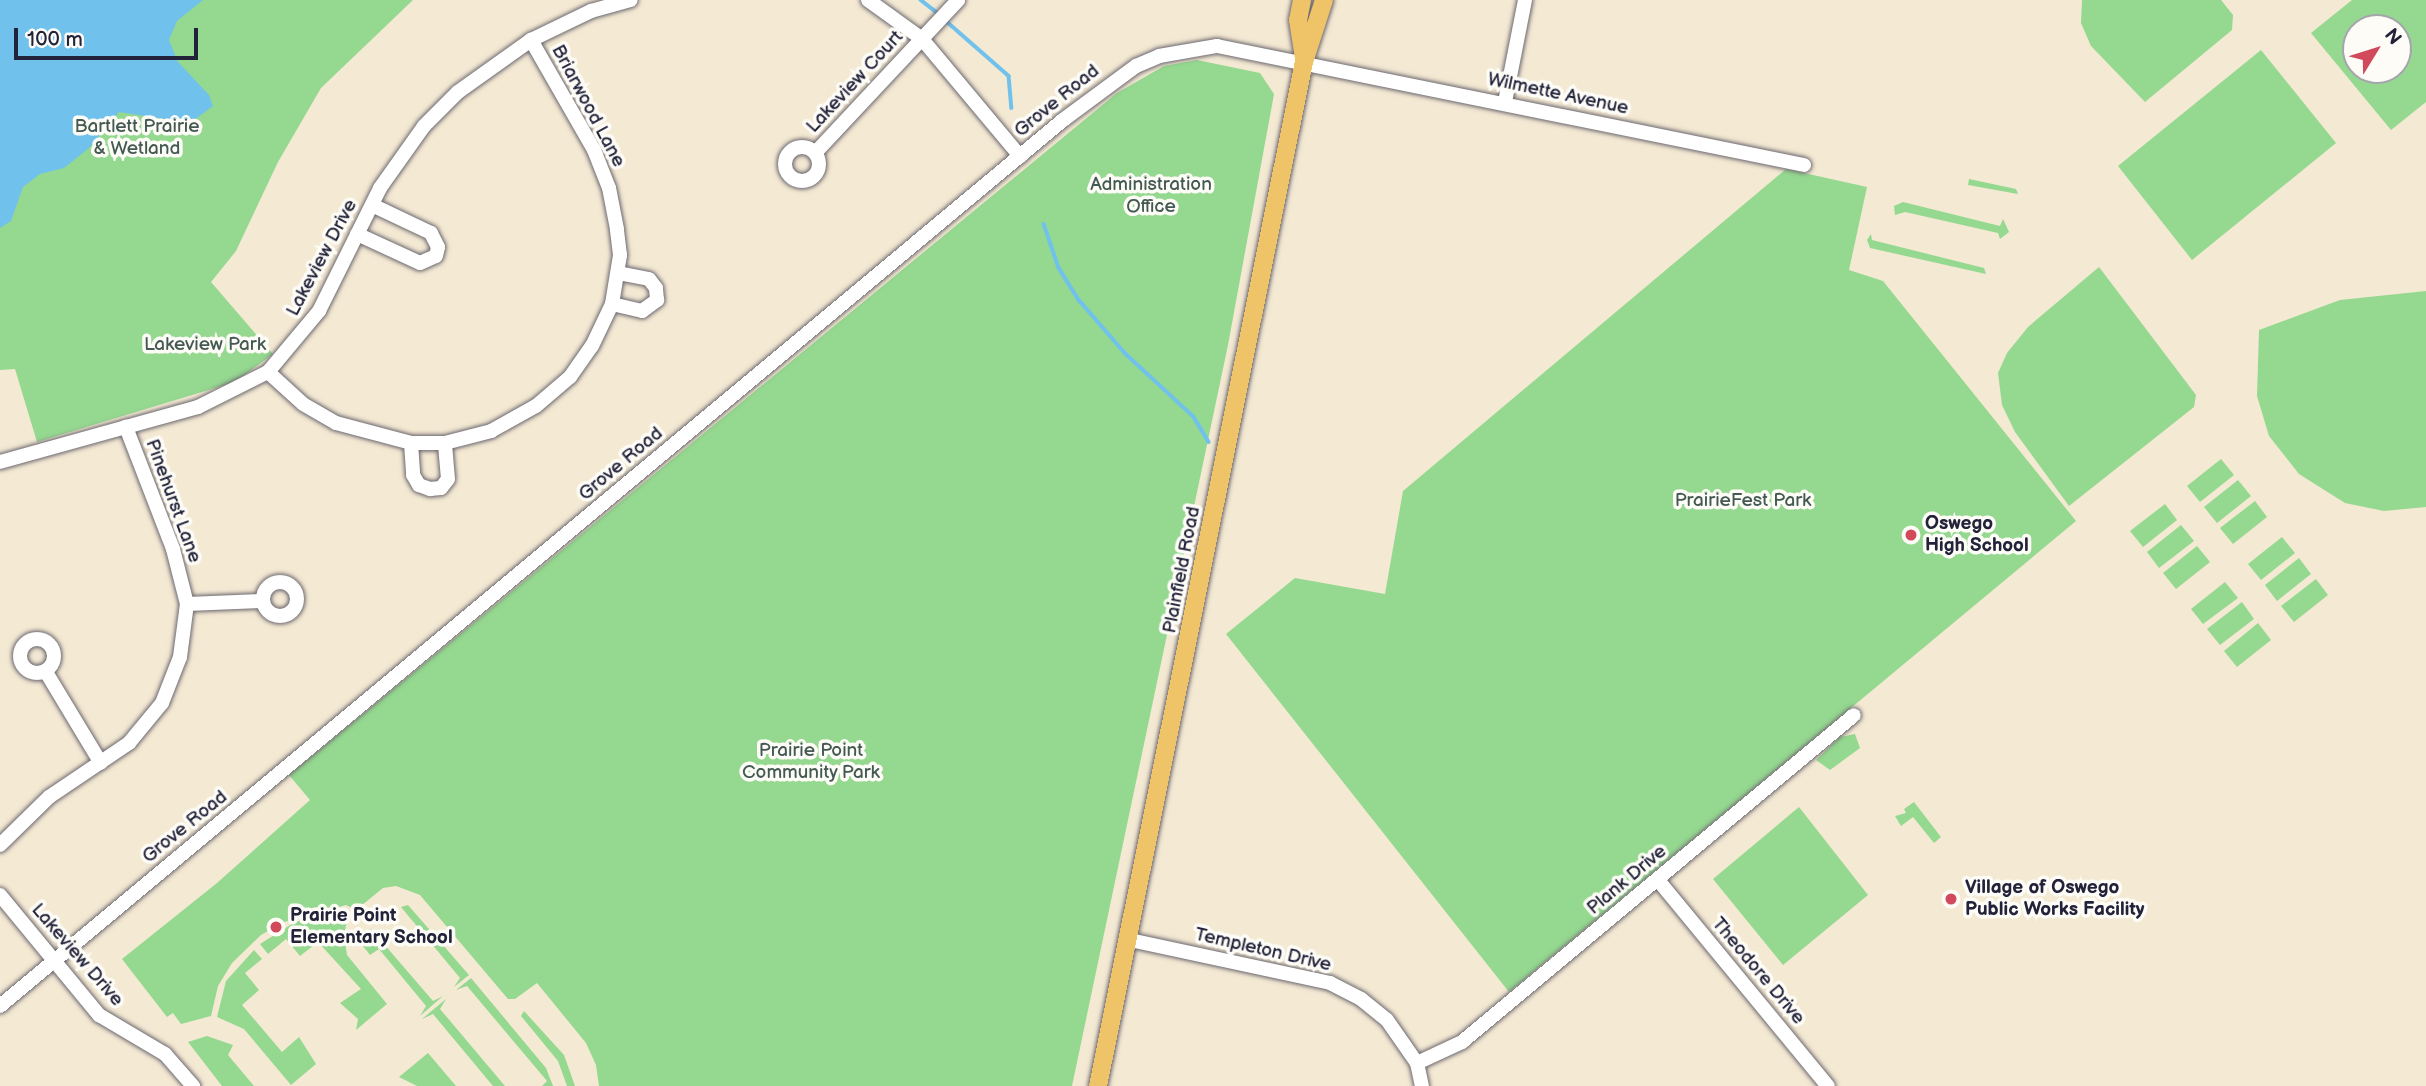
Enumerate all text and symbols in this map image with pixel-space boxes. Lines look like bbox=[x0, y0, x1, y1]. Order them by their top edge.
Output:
scale bar bbox=[18, 14, 201, 58]
north arrow bbox=[2342, 14, 2412, 84]
text: N bbox=[2379, 24, 2406, 50]
street label: Lakeview Court bbox=[802, 26, 908, 138]
text: 100 m bbox=[27, 27, 83, 52]
street label: Briarwood Lane bbox=[546, 41, 630, 171]
street label: Grove Road bbox=[1010, 60, 1104, 142]
street label: Wilmette Avenue bbox=[1486, 68, 1630, 120]
park label: Bartlett Prairie & Wetland bbox=[74, 116, 200, 160]
park label: Administration Office bbox=[1090, 174, 1212, 218]
street label: Lakeview Drive bbox=[282, 196, 362, 320]
park label: Lakeview Park bbox=[144, 334, 266, 356]
street label: Grove Road bbox=[574, 422, 668, 506]
street label: Pinehurst Lane bbox=[140, 436, 206, 566]
park label: PrairieFest Park bbox=[1675, 490, 1811, 512]
street label: Plainfield Road bbox=[1159, 505, 1205, 635]
place label: Oswego High School bbox=[1925, 513, 2029, 557]
marker: Oswego High School bbox=[1903, 527, 1919, 543]
park label: Prairie Point Community Park bbox=[741, 740, 881, 784]
street label: Grove Road bbox=[138, 786, 232, 868]
street label: Plank Drive bbox=[1583, 840, 1671, 920]
place label: Village of Oswego Public Works Facility bbox=[1965, 877, 2144, 921]
marker: Village of Oswego Public Works Facility bbox=[1943, 891, 1959, 907]
street label: Lakeview Drive bbox=[26, 899, 128, 1011]
place label: Prairie Point Elementary School bbox=[290, 905, 453, 949]
street label: Theodore Drive bbox=[1707, 913, 1809, 1029]
marker: Prairie Point Elementary School bbox=[268, 919, 284, 935]
street label: Templeton Drive bbox=[1193, 923, 1333, 977]

